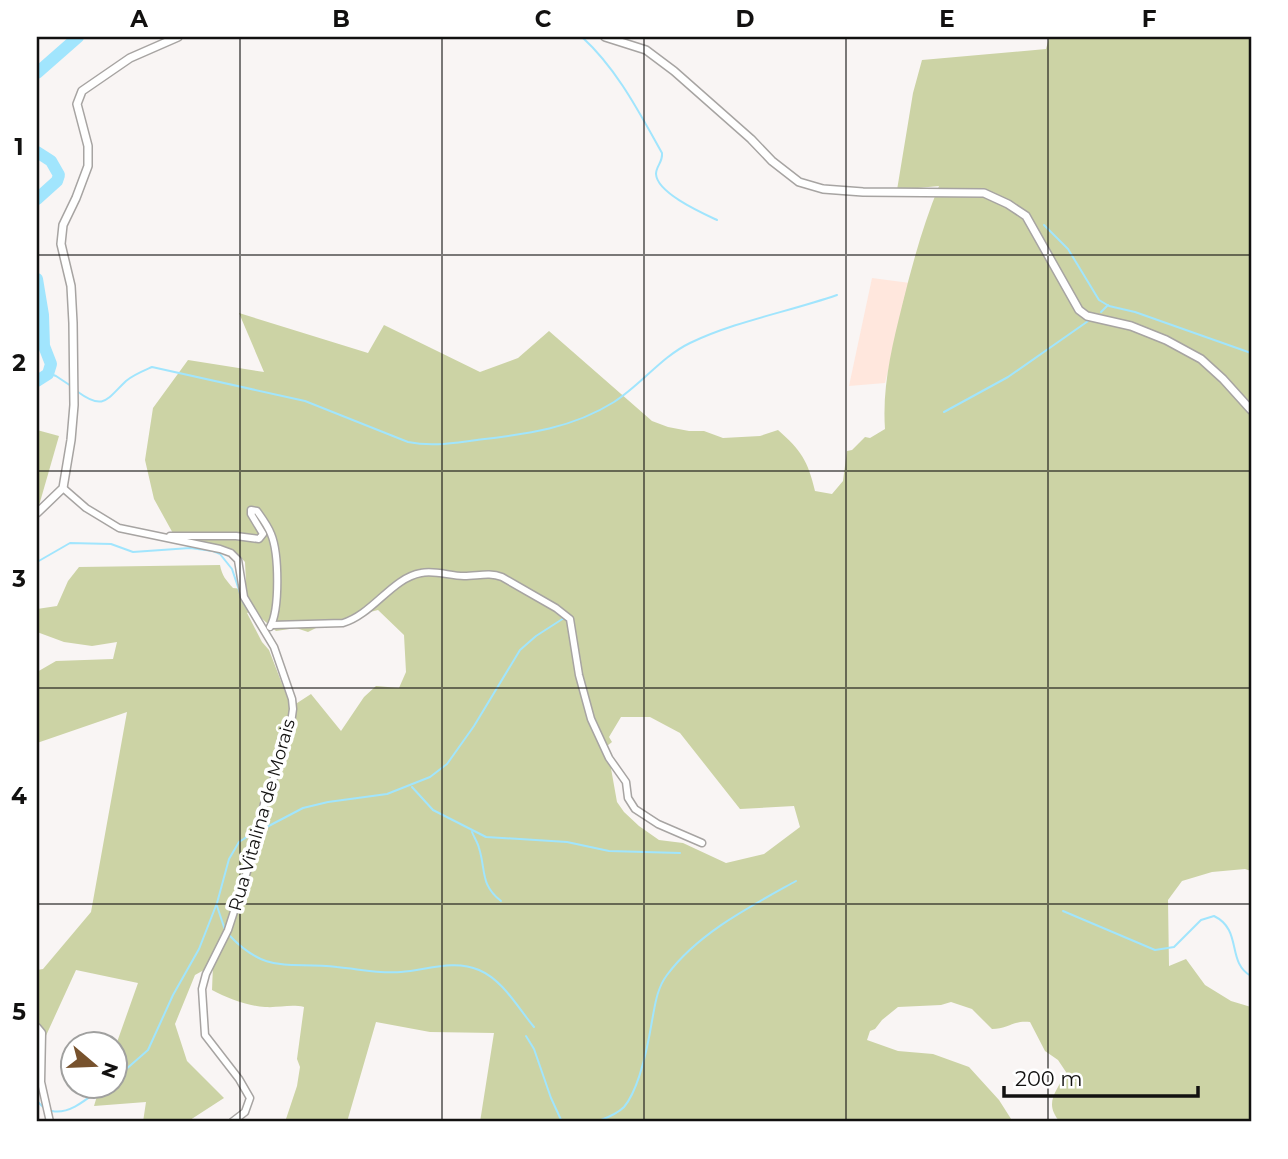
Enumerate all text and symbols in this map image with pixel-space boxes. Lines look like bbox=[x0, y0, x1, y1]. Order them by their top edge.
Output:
text: A bbox=[129, 5, 148, 33]
text: B bbox=[332, 5, 350, 33]
text: C bbox=[535, 5, 552, 33]
text: D bbox=[736, 5, 755, 33]
text: E bbox=[939, 5, 955, 33]
text: F bbox=[1142, 5, 1157, 33]
text: 1 bbox=[14, 133, 24, 161]
text: 2 bbox=[12, 349, 26, 377]
text: 3 bbox=[11, 565, 26, 593]
street label: Rua Vitalina de Morais bbox=[224, 716, 300, 914]
text: 4 bbox=[11, 782, 27, 810]
text: 5 bbox=[12, 998, 26, 1026]
north arrow bbox=[60, 1030, 130, 1100]
scale bar bbox=[1004, 1054, 1199, 1098]
text: N bbox=[96, 1059, 123, 1081]
text: 200 m bbox=[1015, 1066, 1082, 1091]

